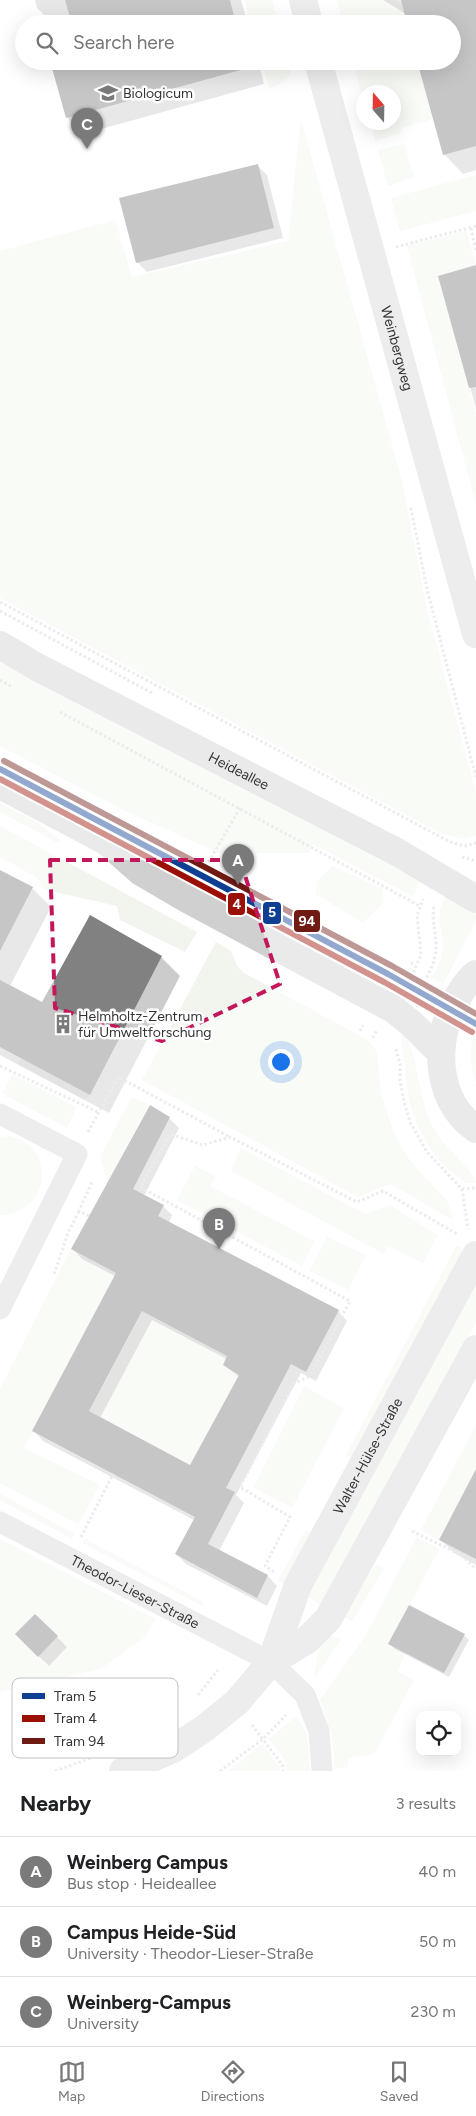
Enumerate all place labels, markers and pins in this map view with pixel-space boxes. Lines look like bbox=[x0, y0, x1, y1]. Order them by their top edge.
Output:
school or university icon: Biologicum bbox=[97, 82, 119, 104]
place label: Biologicum bbox=[123, 85, 193, 102]
pin: C bbox=[71, 108, 103, 149]
pin: A bbox=[222, 844, 254, 885]
place label: Helmholtz-Zentrum für Umweltforschung bbox=[78, 1008, 211, 1041]
building icon: Helmholtz-Zentrum für Umweltforschung bbox=[52, 1013, 74, 1035]
pin: B bbox=[203, 1208, 235, 1249]

